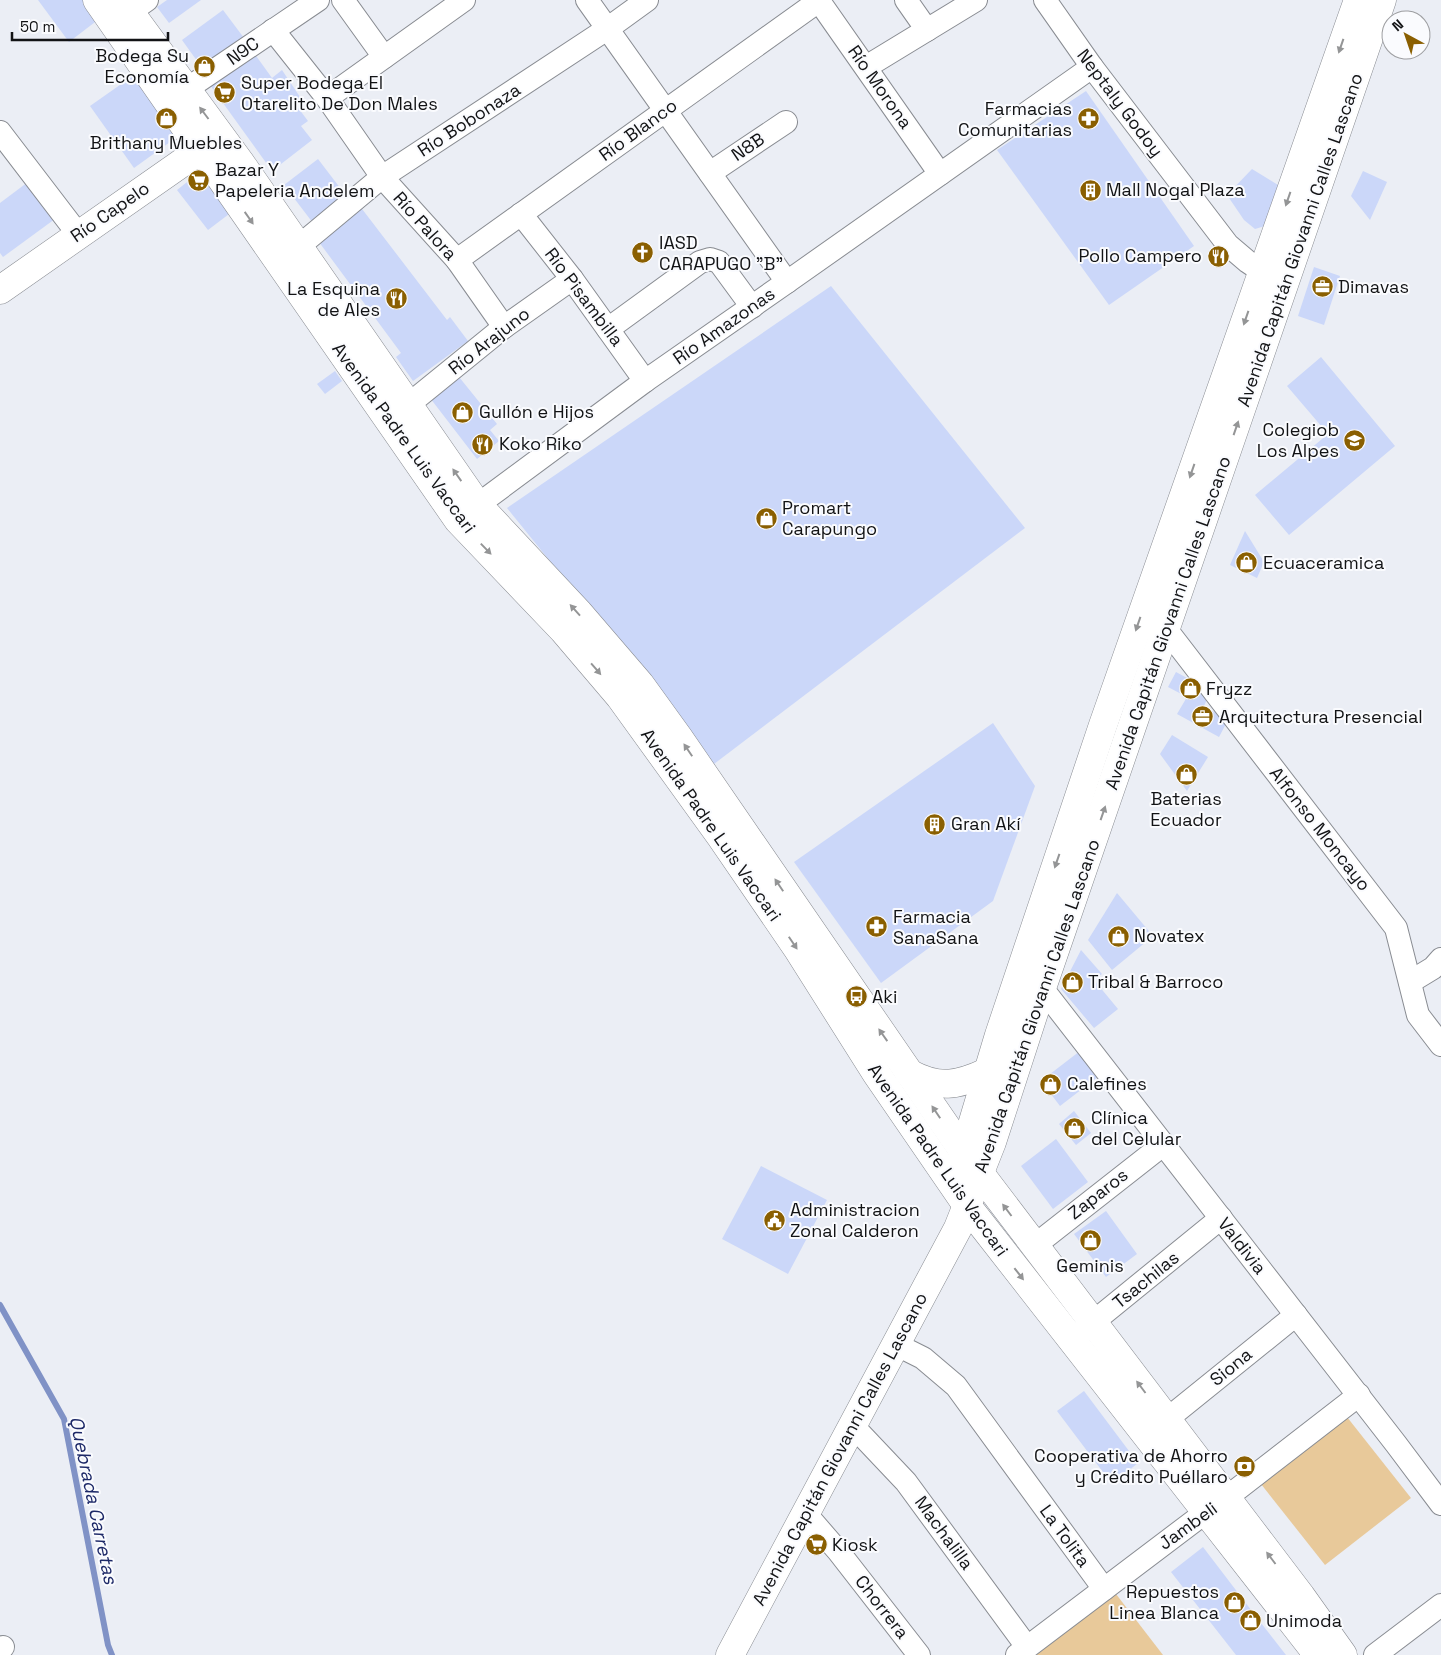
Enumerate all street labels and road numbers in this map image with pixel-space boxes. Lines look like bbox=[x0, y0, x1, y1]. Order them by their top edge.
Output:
street label: N9C bbox=[222, 31, 263, 70]
street label: Río Morona bbox=[843, 40, 918, 133]
street label: Neptaly Godoy bbox=[1072, 44, 1168, 161]
street label: Avenida Capitán Giovanni Calles Lascano bbox=[1231, 70, 1368, 410]
street label: Río Bobonaza bbox=[413, 78, 525, 161]
street label: Río Blanco bbox=[594, 94, 681, 166]
street label: N8B bbox=[727, 127, 769, 166]
street label: Río Capelo bbox=[66, 176, 154, 247]
street label: Río Palora bbox=[388, 186, 462, 265]
street label: Río Pisambilla bbox=[540, 243, 629, 350]
street label: Río Amazonas bbox=[668, 282, 779, 369]
street label: Río Arajuno bbox=[443, 302, 534, 380]
street label: Avenida Padre Luis Vaccari bbox=[328, 338, 481, 537]
street label: Avenida Capitán Giovanni Calles Lascano bbox=[1099, 453, 1236, 793]
street label: Avenida Padre Luis Vaccari bbox=[636, 724, 787, 925]
street label: Alfonso Moncayo bbox=[1265, 762, 1376, 895]
street label: Avenida Capitán Giovanni Calles Lascano bbox=[968, 836, 1105, 1176]
street label: Avenida Padre Luis Vaccari bbox=[863, 1059, 1014, 1260]
street label: Zaparos bbox=[1063, 1163, 1132, 1224]
street label: Valdivia bbox=[1213, 1213, 1272, 1279]
street label: Tsachilas bbox=[1108, 1246, 1184, 1313]
street label: Avenida Capitán Giovanni Calles Lascano bbox=[747, 1288, 932, 1609]
street label: Siona bbox=[1205, 1343, 1257, 1391]
street label: Machalilla bbox=[910, 1491, 979, 1574]
street label: Jambeli bbox=[1154, 1497, 1222, 1555]
street label: La Tolita bbox=[1035, 1500, 1096, 1571]
street label: Chorrera bbox=[850, 1570, 914, 1643]

